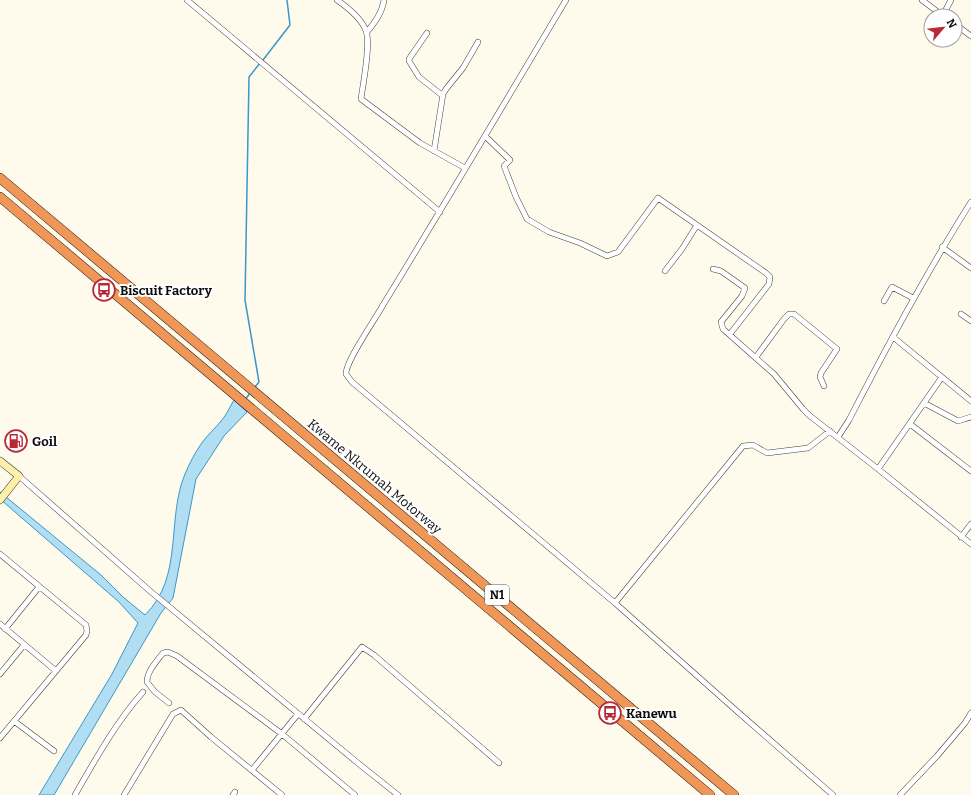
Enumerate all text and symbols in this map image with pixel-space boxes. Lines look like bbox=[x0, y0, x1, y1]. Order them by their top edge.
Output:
north arrow bbox=[923, 8, 963, 48]
text: N bbox=[944, 17, 959, 31]
bus stop icon: Biscuit Factory bbox=[91, 277, 117, 303]
place label: Biscuit Factory bbox=[120, 283, 213, 298]
street label: Kwame Nkrumah Motorway bbox=[305, 416, 445, 537]
fuel station icon: Goil bbox=[3, 428, 29, 454]
place label: Goil bbox=[32, 434, 57, 449]
road number: N1 bbox=[485, 585, 509, 605]
bus stop icon: Kanewu bbox=[597, 700, 623, 726]
place label: Kanewu bbox=[626, 706, 677, 721]

